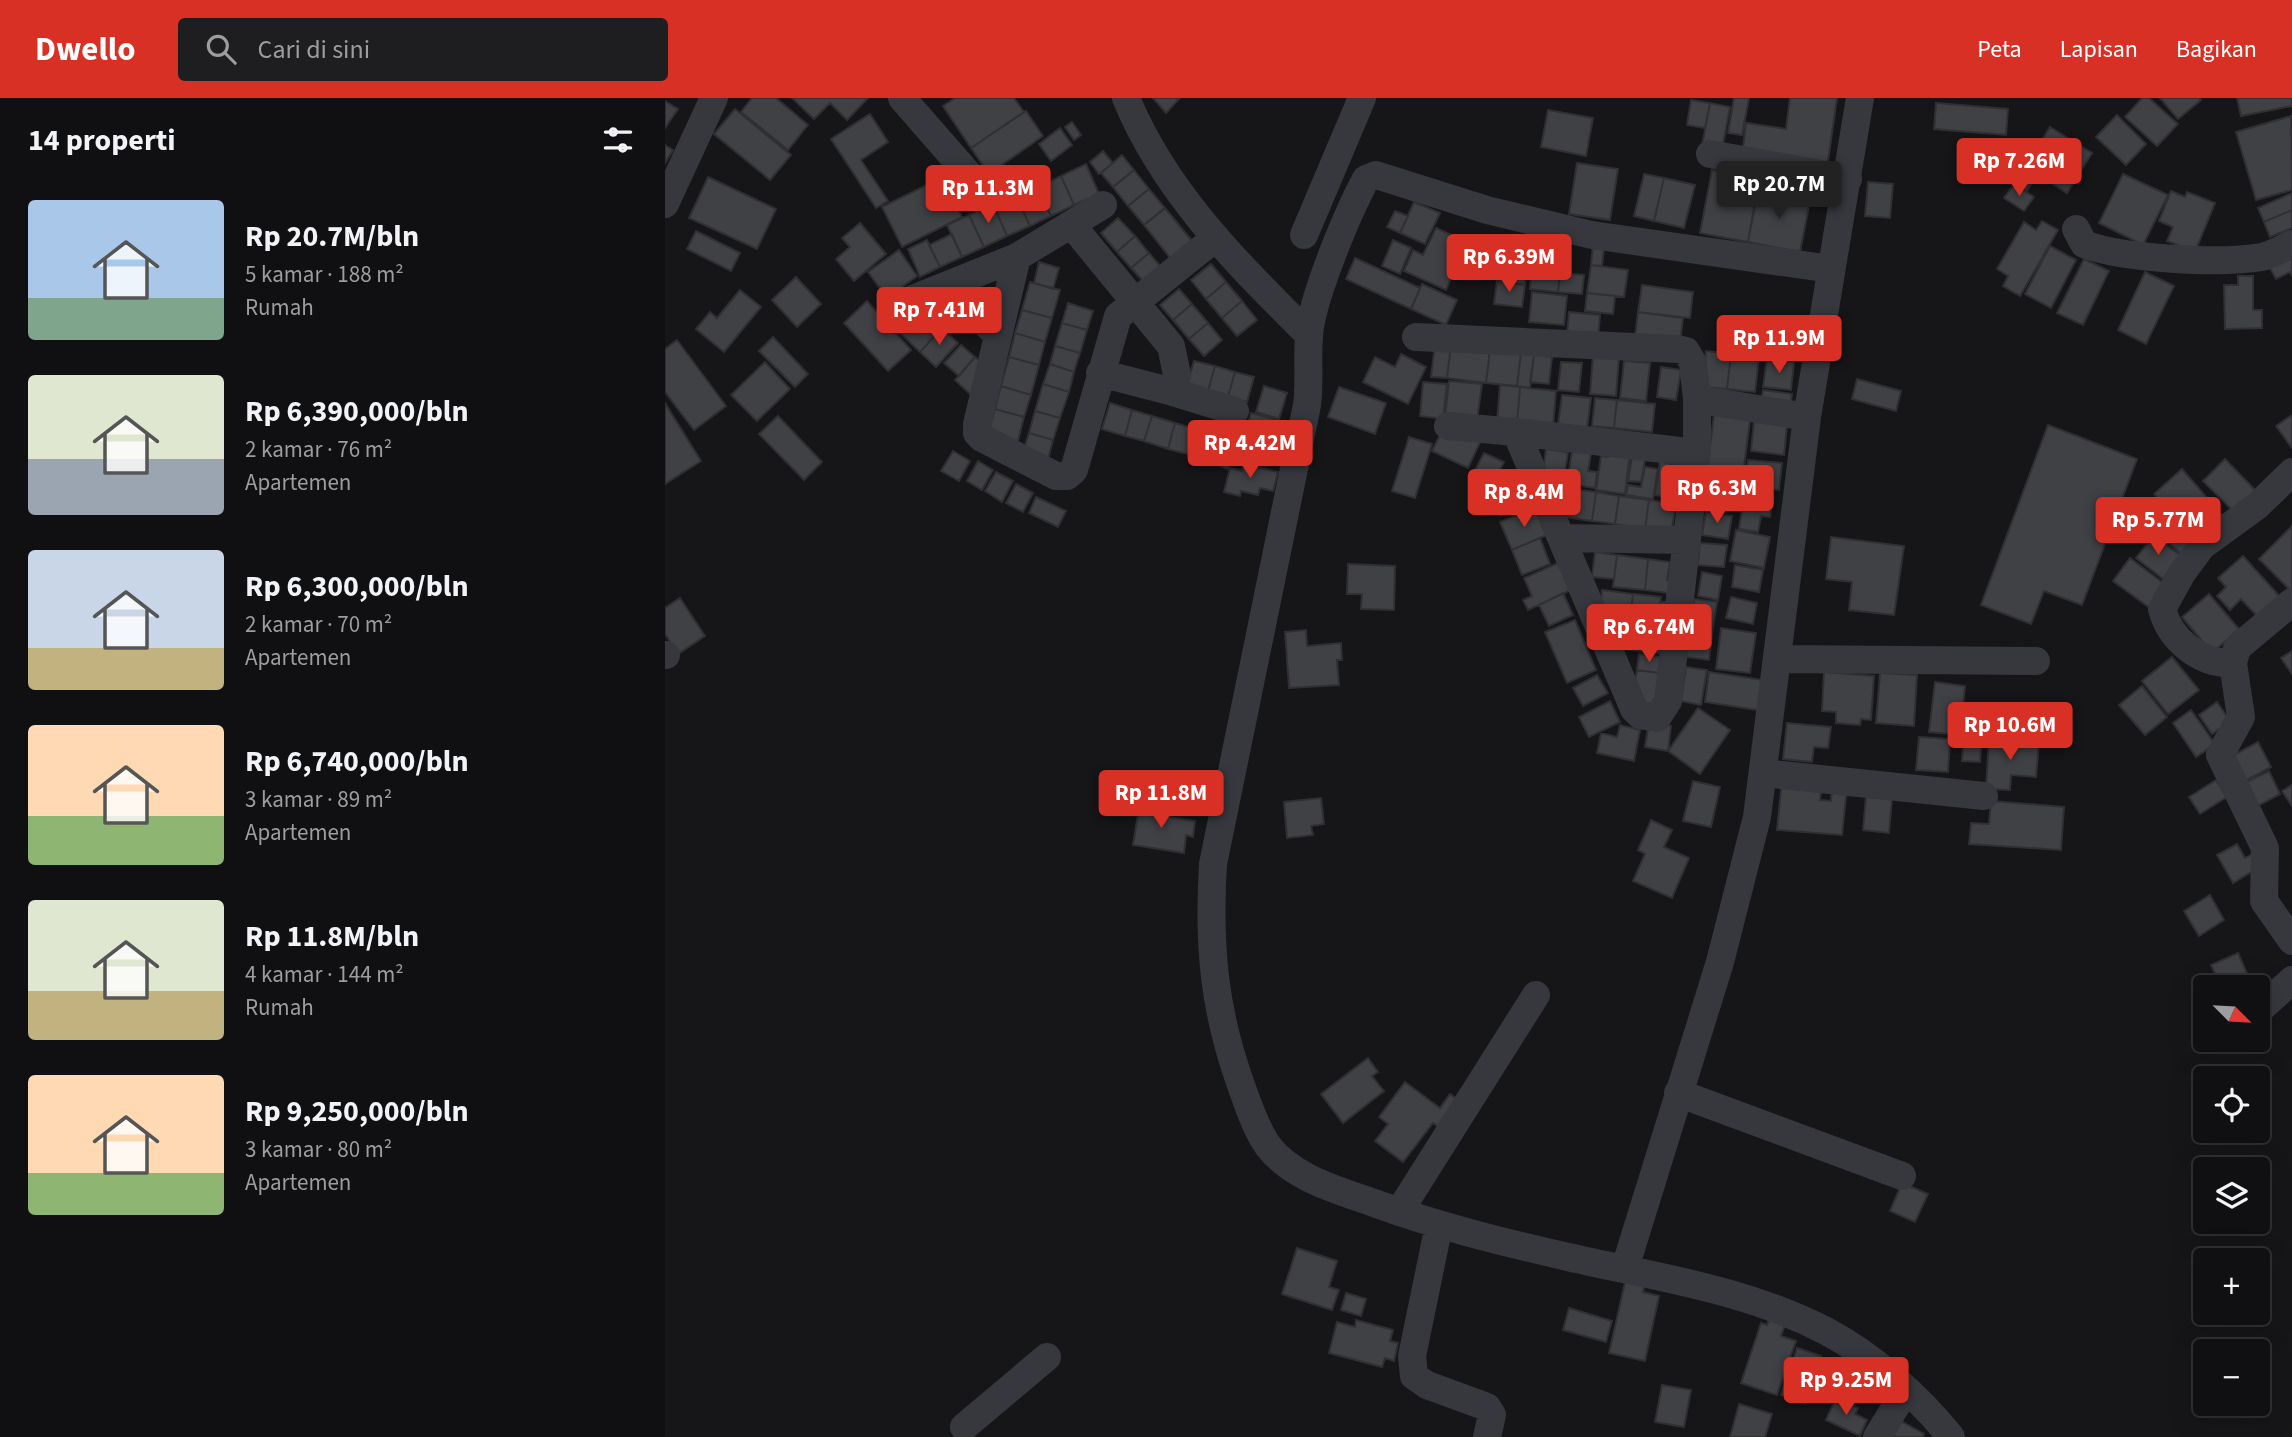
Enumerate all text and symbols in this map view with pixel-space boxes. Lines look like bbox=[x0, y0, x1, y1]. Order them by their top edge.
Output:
search box bbox=[178, 18, 668, 81]
text: Dwello bbox=[35, 26, 136, 73]
icon: search bbox=[202, 30, 240, 68]
text: Cari di sini bbox=[258, 31, 370, 68]
text: Peta bbox=[1977, 32, 2022, 67]
text: Lapisan bbox=[2060, 32, 2138, 67]
text: Bagikan bbox=[2176, 32, 2257, 67]
text: 14 properti bbox=[28, 119, 176, 162]
icon: filters bbox=[599, 121, 637, 159]
pin: Rp 7.26M bbox=[1947, 139, 2091, 198]
text: Rp 7.26M bbox=[1973, 144, 2065, 177]
pin: Rp 20.7M bbox=[1707, 162, 1851, 221]
pin: Rp 11.3M bbox=[916, 166, 1060, 225]
text: Rp 20.7M bbox=[1733, 167, 1825, 200]
text: Rp 11.3M bbox=[942, 171, 1034, 204]
text: Rp 20.7M/bln bbox=[245, 215, 419, 258]
icon: home bbox=[84, 228, 168, 312]
pin: Rp 6.39M bbox=[1437, 234, 1581, 294]
text: Rp 6.39M bbox=[1463, 240, 1555, 273]
text: 5 kamar · 188 m² bbox=[245, 258, 404, 291]
pin: Rp 7.41M bbox=[867, 288, 1011, 347]
text: Rumah bbox=[245, 291, 314, 324]
text: Rp 7.41M bbox=[893, 293, 985, 326]
pin: Rp 11.9M bbox=[1707, 316, 1851, 375]
text: Rp 11.9M bbox=[1733, 321, 1825, 354]
text: Rp 6,390,000/bln bbox=[245, 390, 469, 433]
icon: home bbox=[84, 403, 168, 487]
pin: Rp 4.42M bbox=[1178, 420, 1322, 480]
text: Rp 4.42M bbox=[1204, 426, 1296, 459]
text: 2 kamar · 76 m² bbox=[245, 433, 392, 466]
text: Apartemen bbox=[245, 466, 351, 499]
pin: Rp 6.3M bbox=[1652, 466, 1782, 525]
pin: Rp 8.4M bbox=[1459, 470, 1589, 529]
text: Rp 6.3M bbox=[1677, 471, 1757, 504]
text: Rp 8.4M bbox=[1484, 475, 1564, 508]
pin: Rp 5.77M bbox=[2086, 498, 2230, 557]
text: Rp 5.77M bbox=[2112, 503, 2204, 536]
text: Rp 6,300,000/bln bbox=[245, 565, 469, 608]
icon: home bbox=[84, 578, 168, 662]
pin: Rp 6.74M bbox=[1577, 604, 1721, 664]
text: 2 kamar · 70 m² bbox=[245, 608, 392, 641]
text: Rp 6.74M bbox=[1603, 610, 1695, 643]
text: Apartemen bbox=[245, 641, 351, 674]
pin: Rp 10.6M bbox=[1938, 702, 2082, 762]
text: Rp 10.6M bbox=[1964, 708, 2056, 741]
text: Rp 6,740,000/bln bbox=[245, 740, 469, 783]
icon: home bbox=[84, 753, 168, 837]
pin: Rp 11.8M bbox=[1089, 770, 1233, 830]
text: Rp 11.8M bbox=[1115, 776, 1207, 809]
text: 3 kamar · 89 m² bbox=[245, 783, 392, 816]
text: Apartemen bbox=[245, 816, 351, 849]
text: Rp 11.8M/bln bbox=[245, 915, 419, 958]
icon: home bbox=[84, 928, 168, 1012]
text: 4 kamar · 144 m² bbox=[245, 958, 404, 991]
north arrow bbox=[2193, 975, 2270, 1052]
map controls bbox=[2193, 975, 2270, 1416]
text: Rumah bbox=[245, 991, 314, 1024]
button: locate bbox=[2193, 1066, 2270, 1143]
text: Rp 9,250,000/bln bbox=[245, 1090, 469, 1133]
icon: home bbox=[84, 1103, 168, 1187]
text: 3 kamar · 80 m² bbox=[245, 1133, 392, 1166]
button: layers bbox=[2193, 1157, 2270, 1234]
text: Apartemen bbox=[245, 1166, 351, 1199]
button: + bbox=[2193, 1248, 2270, 1325]
button: − bbox=[2193, 1339, 2270, 1416]
pin: Rp 9.25M bbox=[1774, 1358, 1918, 1417]
text: Rp 9.25M bbox=[1800, 1363, 1892, 1396]

